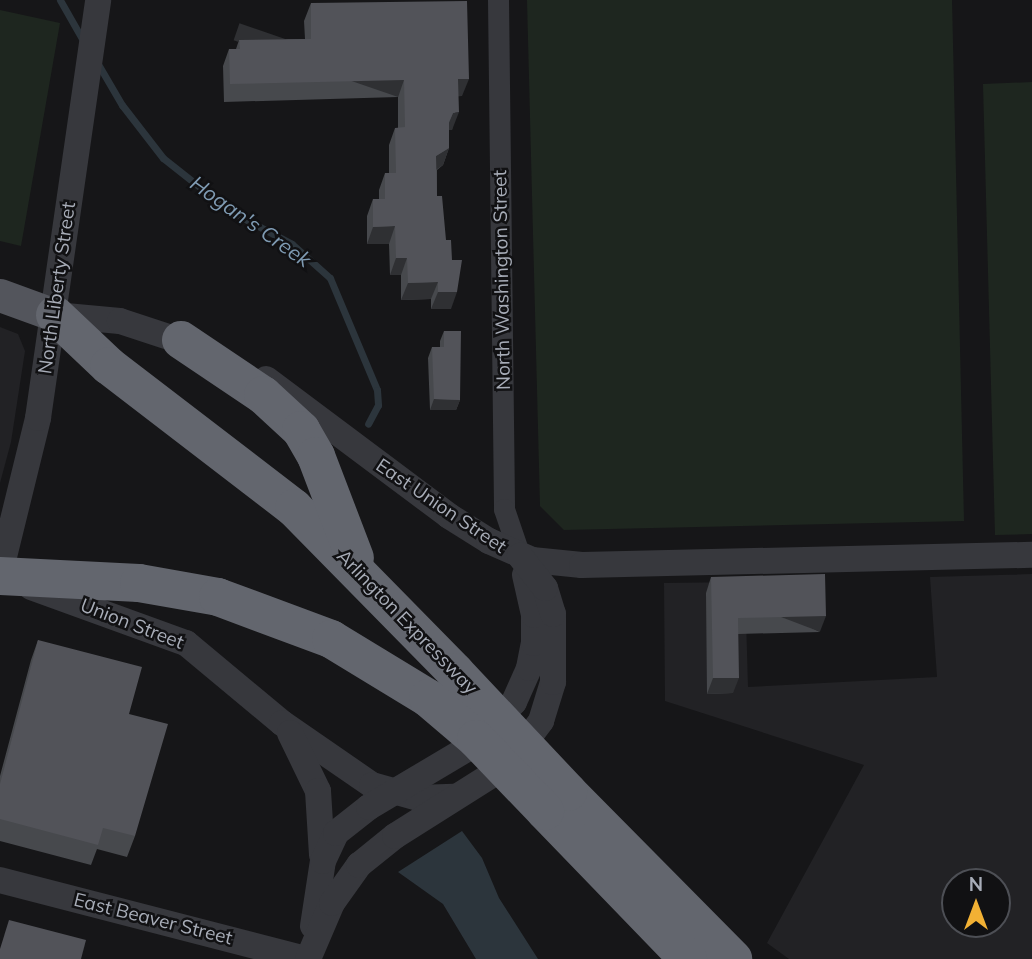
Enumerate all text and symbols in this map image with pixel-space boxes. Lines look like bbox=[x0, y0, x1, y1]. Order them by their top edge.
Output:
water label: Hogan's Creek bbox=[186, 170, 316, 272]
street label: North Washington Street bbox=[489, 170, 515, 390]
street label: North Liberty Street bbox=[34, 200, 80, 376]
street label: East Union Street bbox=[371, 454, 511, 558]
street label: Arlington Expressway bbox=[332, 545, 482, 699]
street label: Union Street bbox=[77, 594, 187, 654]
north arrow bbox=[941, 868, 1011, 938]
text: N bbox=[969, 872, 983, 896]
street label: East Beaver Street bbox=[71, 888, 235, 950]

